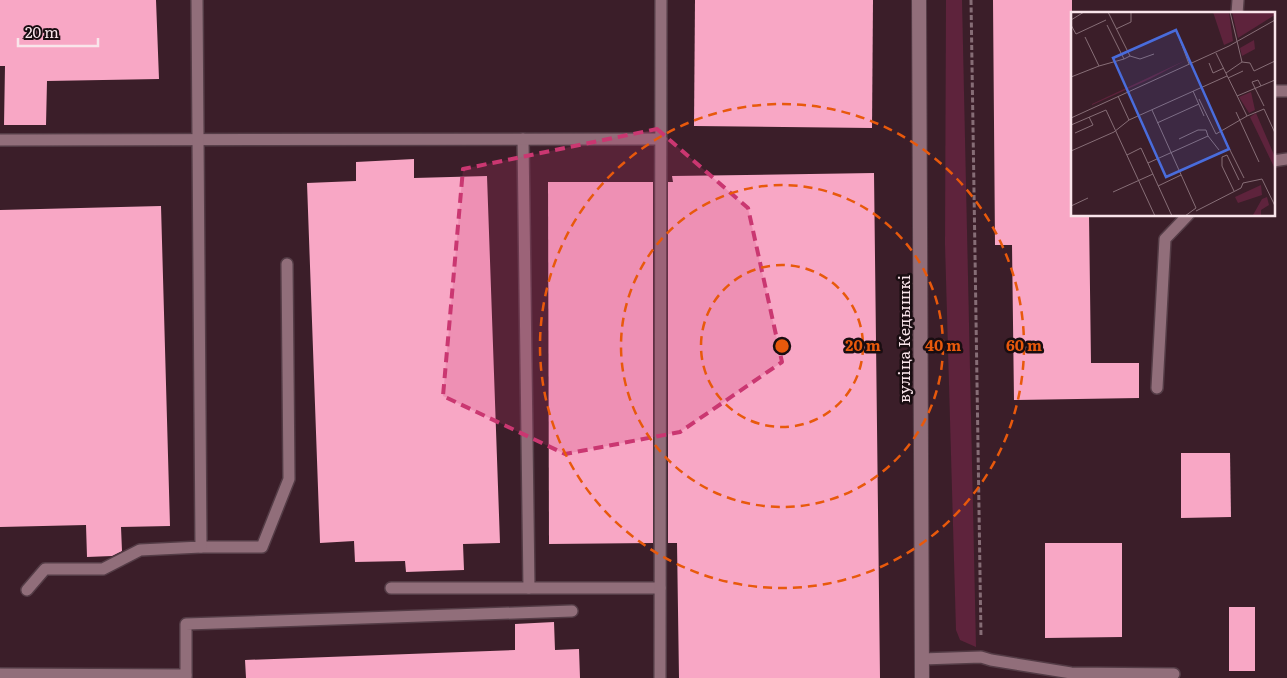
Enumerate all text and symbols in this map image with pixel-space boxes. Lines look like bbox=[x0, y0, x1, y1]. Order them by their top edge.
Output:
inset map bbox=[1071, 12, 1274, 216]
scale bar bbox=[18, 15, 98, 47]
text: 20 m bbox=[25, 20, 59, 43]
street label: вуліца Кедышкі bbox=[891, 275, 915, 403]
text: 20 m bbox=[845, 333, 881, 356]
text: 40 m bbox=[925, 333, 961, 356]
text: 60 m bbox=[1006, 333, 1042, 356]
centre of rings bbox=[773, 337, 791, 355]

